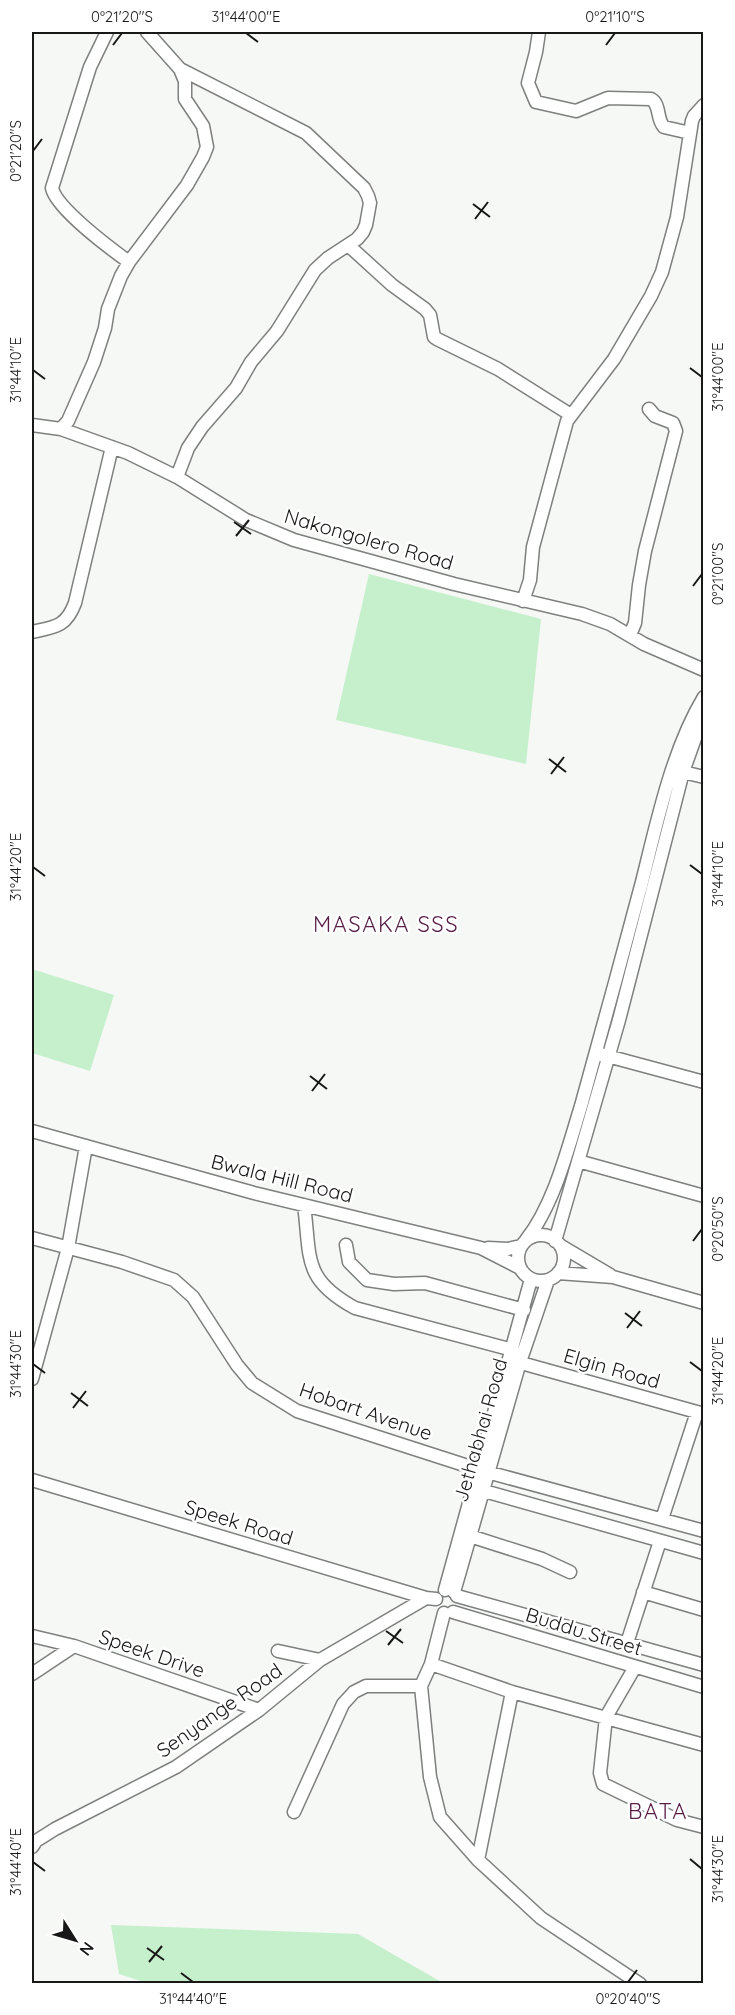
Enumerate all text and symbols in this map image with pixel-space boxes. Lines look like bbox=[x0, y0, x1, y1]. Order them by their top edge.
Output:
text: 0°21'20"S bbox=[91, 7, 153, 26]
text: 31°44'00"E bbox=[211, 7, 281, 26]
text: 0°21'10"S bbox=[585, 7, 645, 26]
text: 0°21'20"S bbox=[6, 120, 25, 182]
text: 31°44'10"E bbox=[6, 337, 25, 403]
text: 31°44'00"E bbox=[708, 342, 727, 412]
street label: Nakongolero Road bbox=[282, 503, 456, 575]
text: 0°21'00"S bbox=[708, 543, 727, 605]
text: 31°44'20"E bbox=[6, 833, 25, 901]
text: 31°44'10"E bbox=[708, 841, 727, 907]
district label: MASAKA SSS bbox=[313, 910, 459, 938]
street label: Bwala Hill Road bbox=[208, 1148, 356, 1208]
text: 0°20'50"S bbox=[708, 1196, 727, 1262]
text: 31°44'30"E bbox=[6, 1330, 25, 1398]
text: 31°44'20"E bbox=[708, 1337, 727, 1405]
street label: Elgin Road bbox=[561, 1342, 663, 1394]
street label: Jethabhai Road bbox=[448, 1355, 512, 1505]
street label: Hobart Avenue bbox=[296, 1377, 436, 1445]
street label: Speek Road bbox=[182, 1494, 296, 1550]
street label: Buddu Street bbox=[523, 1601, 645, 1661]
street label: Speek Drive bbox=[96, 1623, 208, 1683]
street label: Senyange Road bbox=[151, 1657, 287, 1763]
district label: BATA bbox=[628, 1797, 688, 1825]
text: 31°44'40"E bbox=[6, 1828, 25, 1896]
text: 31°44'30"E bbox=[708, 1835, 727, 1903]
north arrow bbox=[45, 1910, 105, 1970]
text: N bbox=[75, 1938, 99, 1960]
text: 31°44'40"E bbox=[159, 1989, 227, 2008]
text: 0°20'40"S bbox=[595, 1989, 661, 2008]

